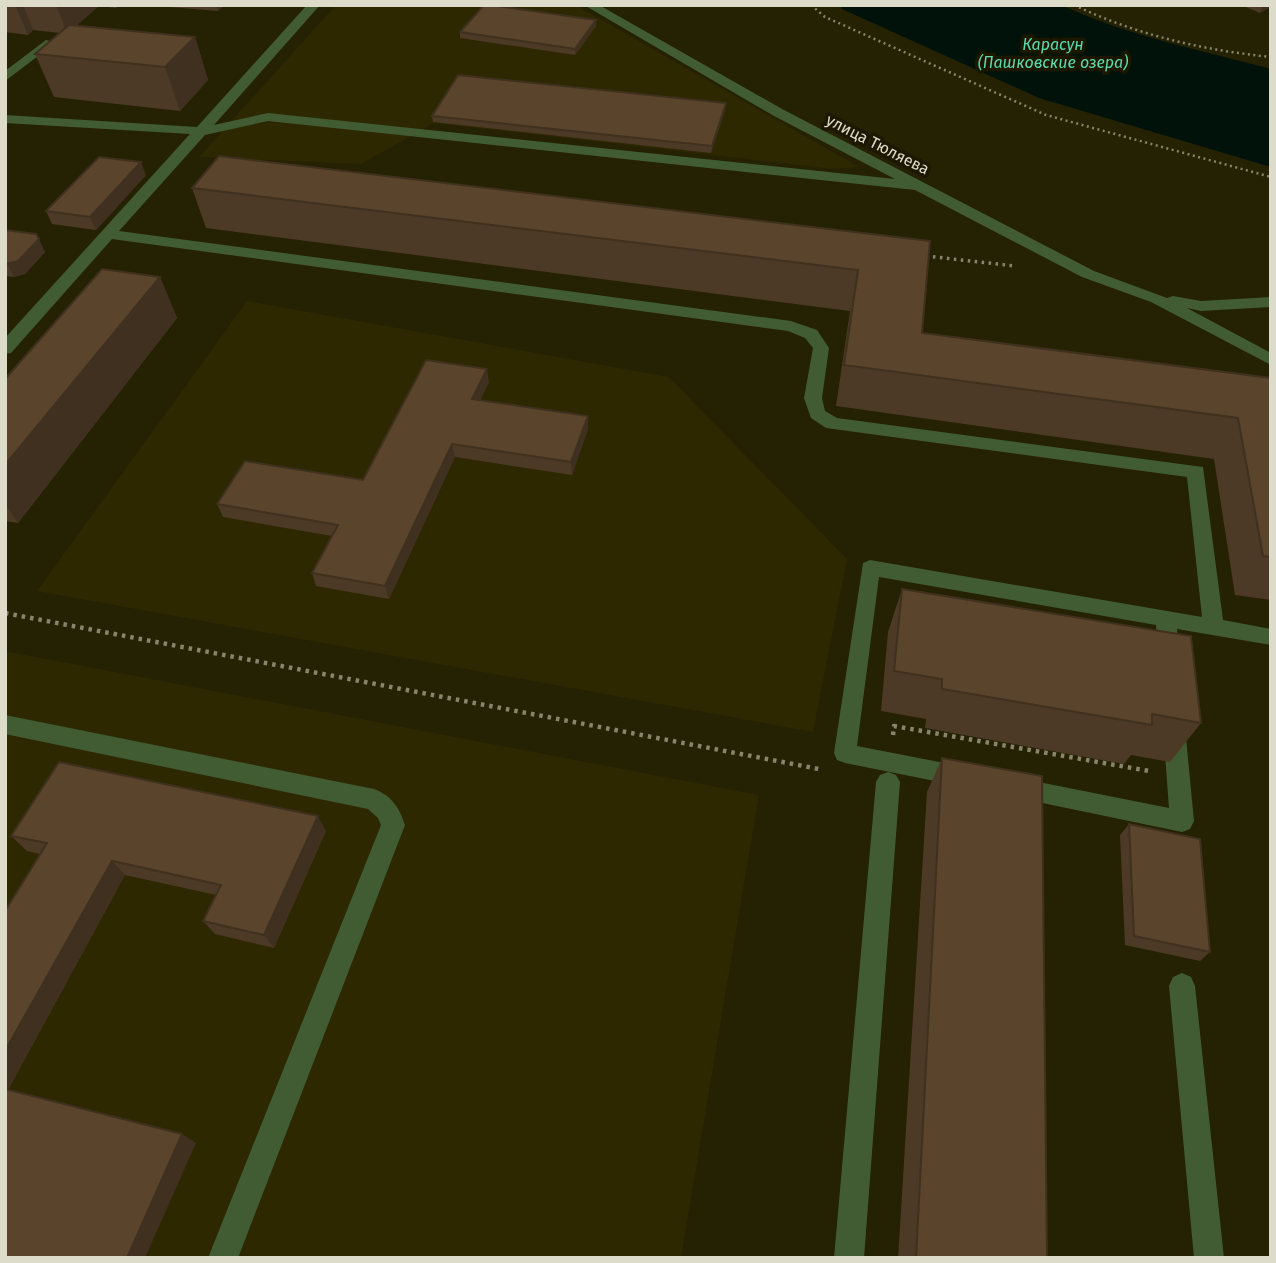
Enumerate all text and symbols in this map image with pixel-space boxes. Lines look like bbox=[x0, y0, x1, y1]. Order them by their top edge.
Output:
water label: Карасун (Пашковские озера) bbox=[978, 35, 1128, 72]
street label: улица Тюляева bbox=[823, 110, 933, 179]

